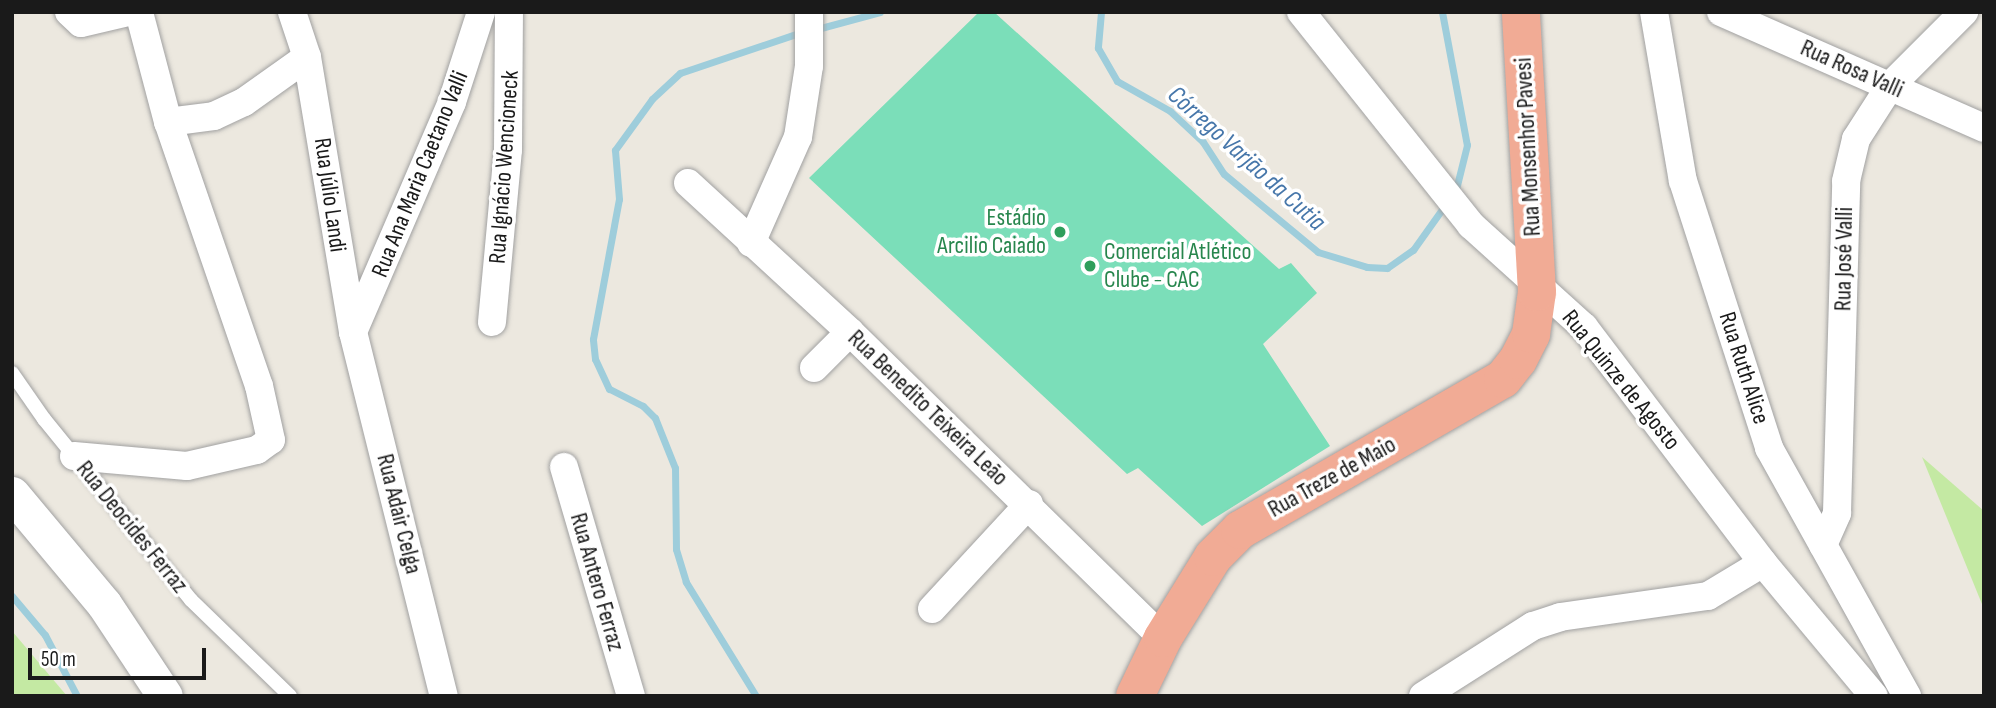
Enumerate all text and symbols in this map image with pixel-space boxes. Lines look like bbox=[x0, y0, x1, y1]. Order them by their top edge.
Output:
street label: Rua Rosa Valli bbox=[1796, 34, 1908, 104]
street label: Rua Monsenhor Pavesi bbox=[1509, 57, 1547, 237]
street label: Rua Ana Maria Caetano Valli bbox=[365, 67, 475, 281]
street label: Rua Ignácio Wencioneck bbox=[483, 69, 525, 265]
water label: Córrego Varjão da Cutia bbox=[1161, 80, 1331, 238]
street label: Rua Júlio Landi bbox=[308, 136, 352, 254]
place label: Estádio Arcilio Caiado bbox=[937, 204, 1046, 260]
street label: Rua José Valli bbox=[1829, 207, 1859, 311]
marker: Estádio Arcilio Caiado bbox=[1052, 224, 1068, 240]
place label: Comercial Atlético Clube - CAC bbox=[1104, 238, 1251, 294]
marker: Comercial Atlético Clube - CAC bbox=[1082, 258, 1098, 274]
street label: Rua Quinze de Agosto bbox=[1556, 304, 1686, 456]
street label: Rua Ruth Alice bbox=[1712, 308, 1776, 428]
street label: Rua Benedito Teixeira Leão bbox=[842, 324, 1014, 492]
street label: Rua Treze de Maio bbox=[1263, 430, 1401, 524]
street label: Rua Adair Celga bbox=[370, 451, 428, 577]
street label: Rua Deocides Ferraz bbox=[70, 455, 194, 599]
street label: Rua Antero Ferraz bbox=[564, 510, 630, 654]
scale bar bbox=[32, 634, 210, 678]
text: 50 m bbox=[41, 647, 76, 672]

